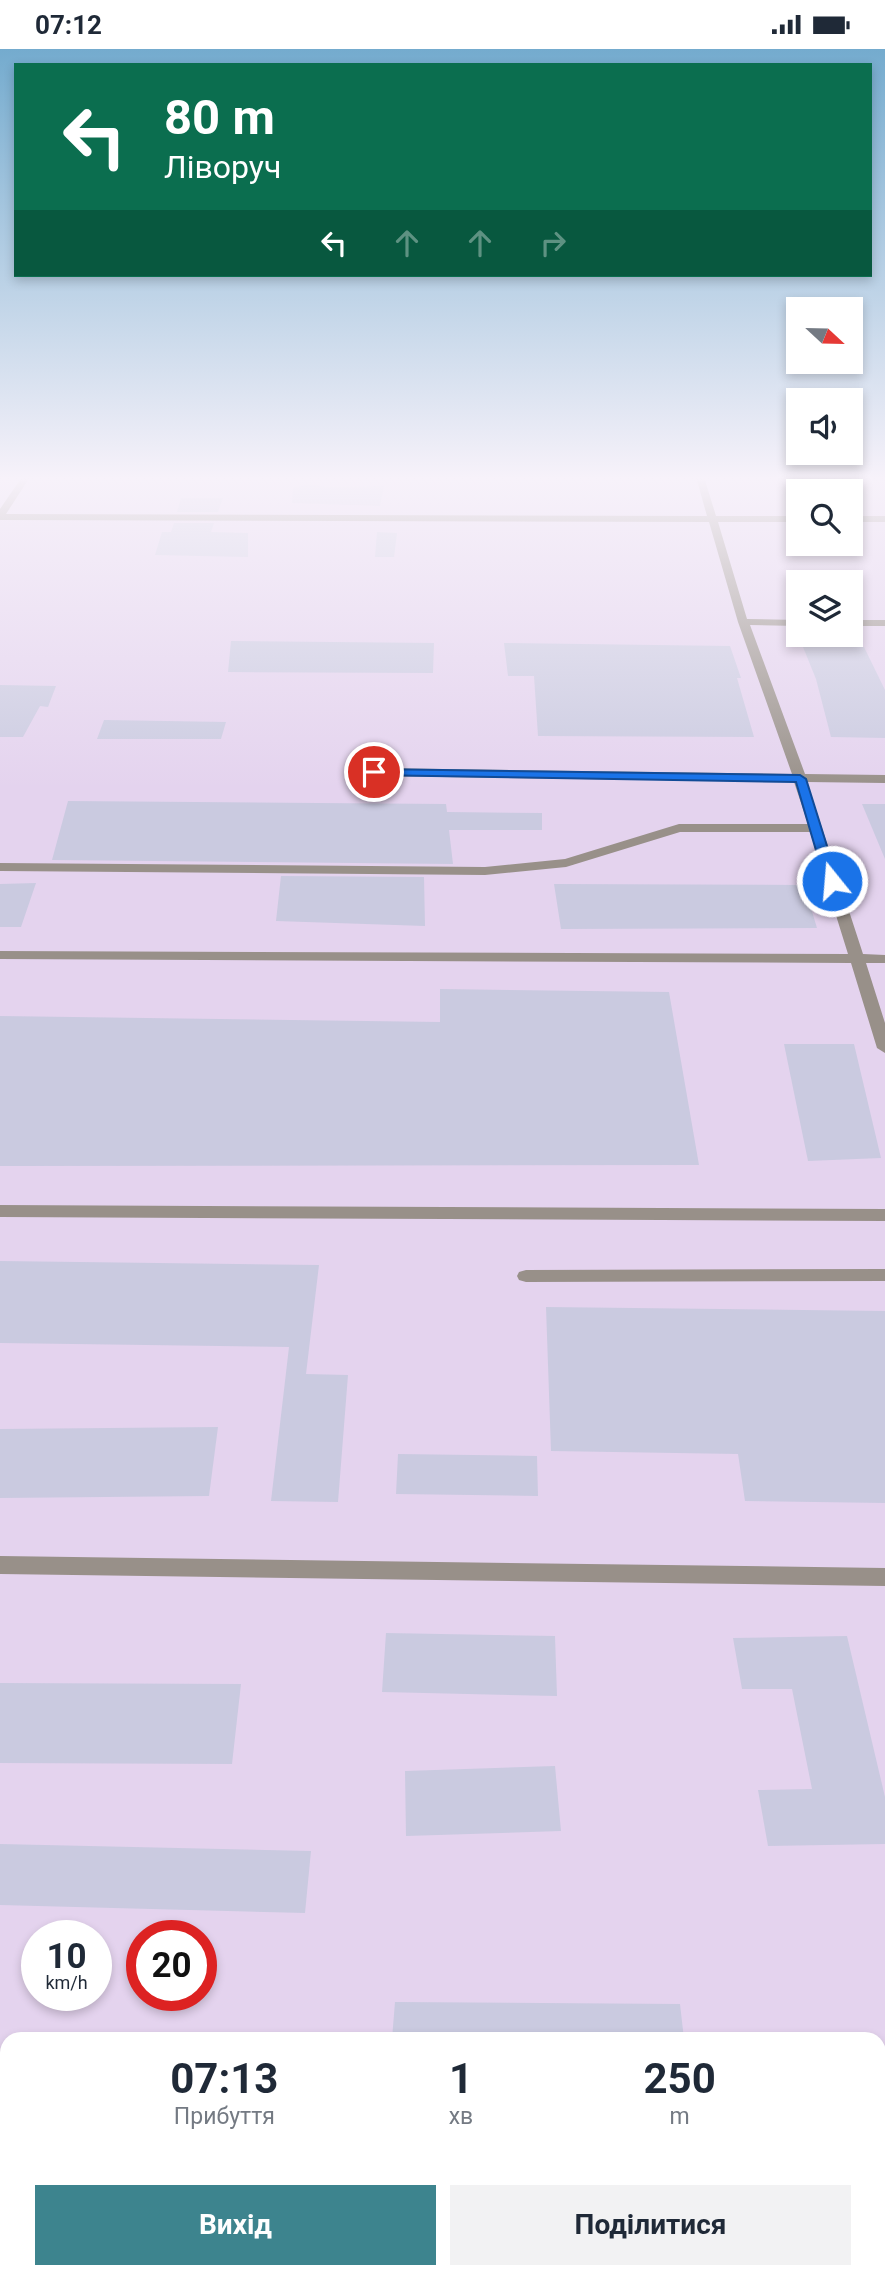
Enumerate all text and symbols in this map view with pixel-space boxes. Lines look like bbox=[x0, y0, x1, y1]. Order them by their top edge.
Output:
text: 07:12 bbox=[35, 10, 102, 40]
text: 80 m bbox=[164, 89, 275, 146]
icon: left bbox=[49, 91, 140, 182]
text: Ліворуч bbox=[164, 148, 281, 186]
icon: left bbox=[315, 224, 353, 262]
icon: ahead bbox=[388, 224, 426, 262]
icon: ahead bbox=[461, 224, 499, 262]
icon: right bbox=[534, 224, 572, 262]
north arrow bbox=[786, 297, 863, 375]
map controls bbox=[786, 297, 863, 647]
button: sound bbox=[786, 388, 863, 465]
button: search bbox=[786, 479, 863, 556]
button: layers bbox=[786, 570, 863, 647]
pin bbox=[344, 742, 404, 802]
icon: arrive bbox=[355, 753, 393, 791]
position arrow bbox=[795, 844, 869, 918]
speed limit sign: 20 bbox=[126, 1920, 217, 2011]
text: 10 bbox=[46, 1936, 87, 1977]
text: km/h bbox=[45, 1972, 88, 1993]
text: 07:13 bbox=[170, 2054, 278, 2103]
text: 1 bbox=[449, 2054, 473, 2103]
text: 250 bbox=[643, 2054, 716, 2103]
text: Прибуття bbox=[174, 2103, 275, 2130]
text: хв bbox=[449, 2103, 473, 2130]
text: m bbox=[670, 2103, 690, 2130]
button: Вихід bbox=[35, 2185, 436, 2265]
button: Поділитися bbox=[450, 2185, 851, 2265]

